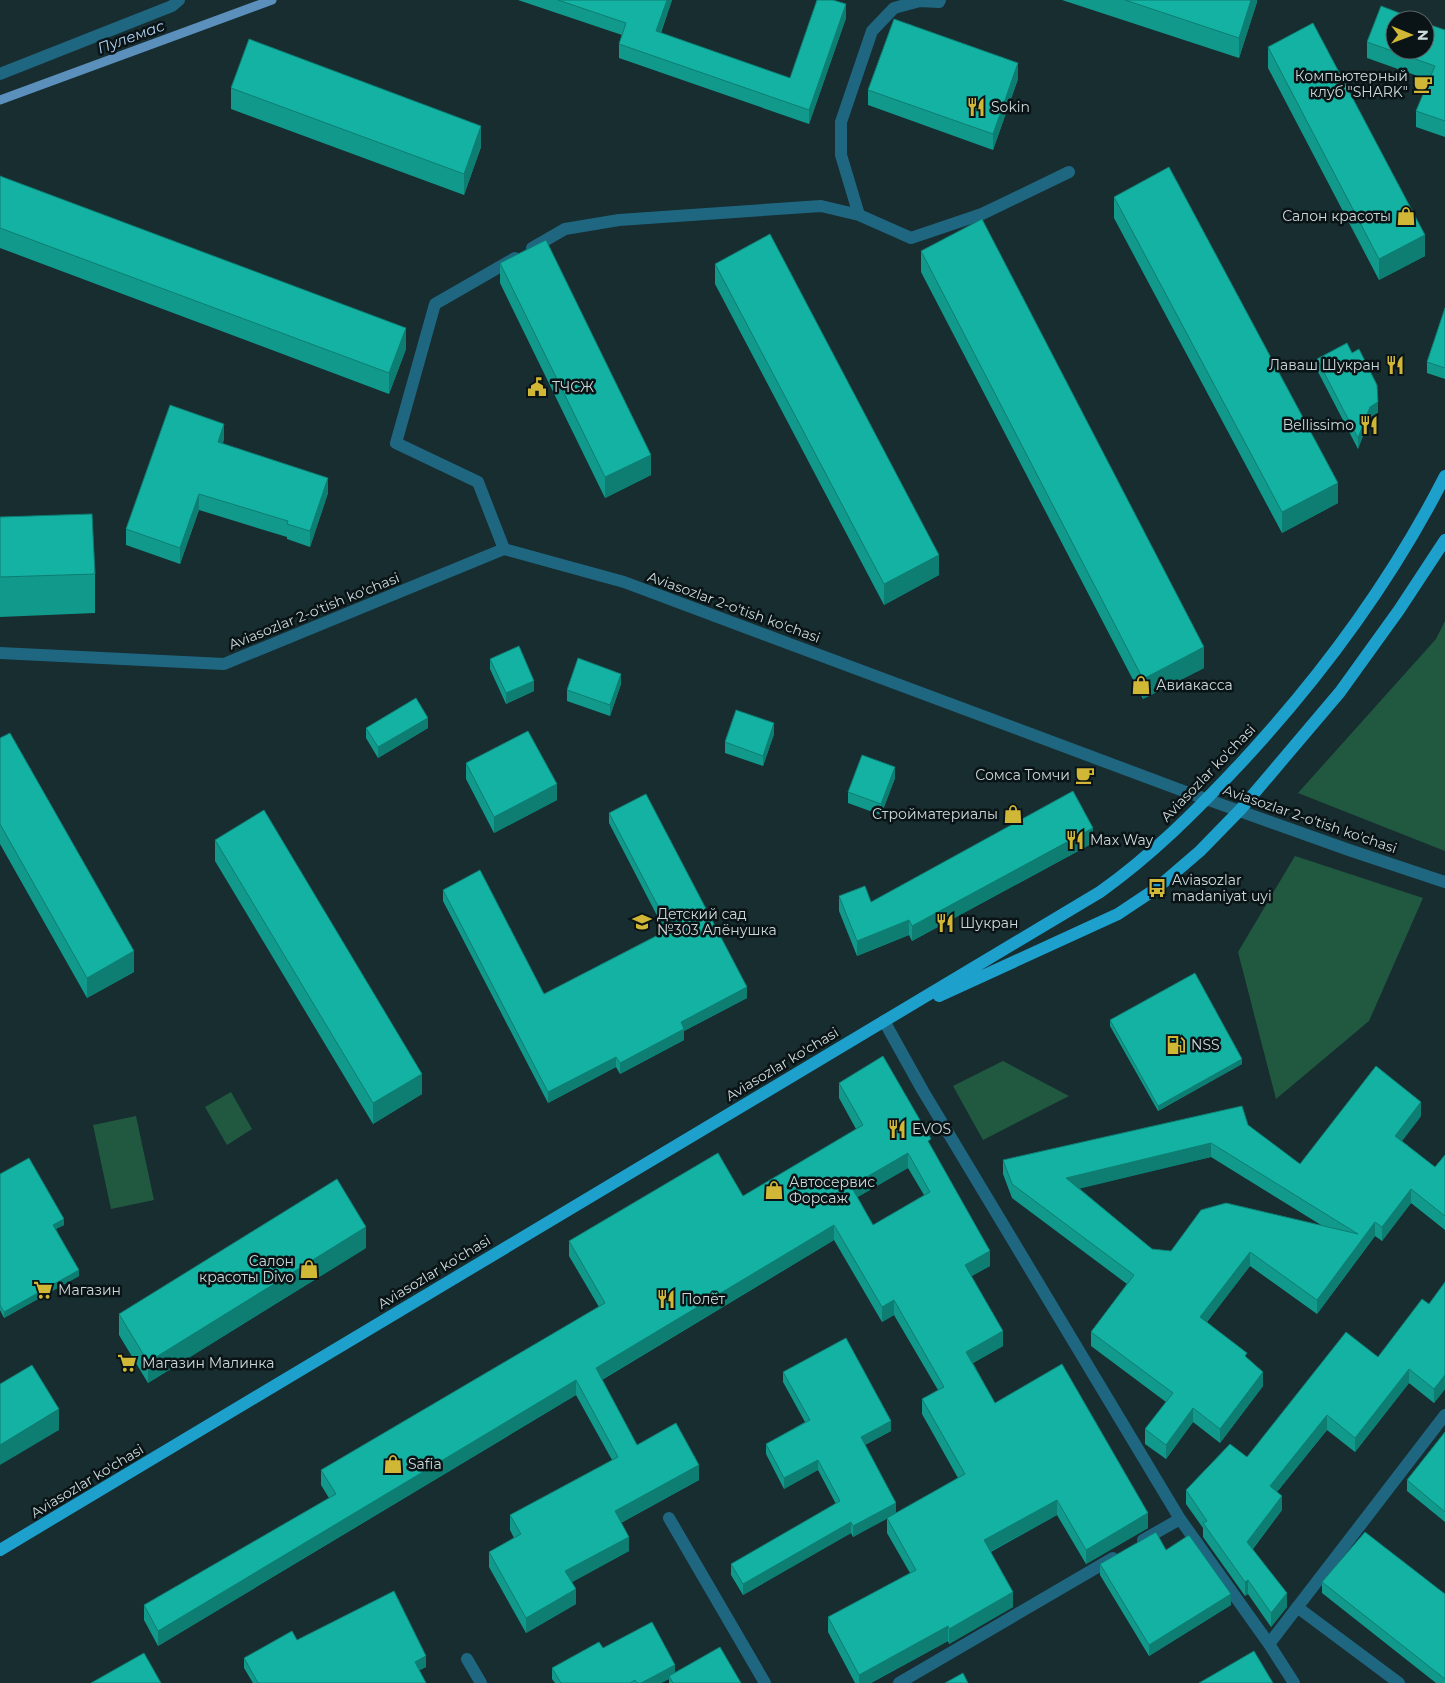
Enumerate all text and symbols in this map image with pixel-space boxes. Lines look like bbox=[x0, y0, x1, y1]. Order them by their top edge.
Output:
north arrow bbox=[1385, 10, 1435, 60]
water label: Пулемас bbox=[95, 16, 167, 57]
text: N bbox=[1414, 29, 1432, 41]
place label: Компьютерный клуб "SHARK" bbox=[1295, 67, 1408, 101]
cafe icon: Компьютерный клуб "SHARK" bbox=[1412, 73, 1434, 95]
restaurant icon: Sokin bbox=[965, 96, 987, 118]
place label: Sokin bbox=[991, 98, 1030, 116]
shop icon: Салон красоты bbox=[1395, 205, 1417, 227]
place label: Салон красоты bbox=[1282, 207, 1391, 225]
restaurant icon: Лаваш Шукран bbox=[1384, 354, 1406, 376]
place label: Лаваш Шукран bbox=[1269, 356, 1380, 374]
public building icon: ТЧСЖ bbox=[526, 376, 548, 398]
place label: ТЧСЖ bbox=[552, 378, 594, 396]
restaurant icon: Bellissimo bbox=[1358, 414, 1380, 436]
place label: Bellissimo bbox=[1283, 416, 1354, 434]
street label: Aviasozlar 2-o'tish ko'chasi bbox=[645, 567, 823, 647]
street label: Aviasozlar 2-o'tish ko'chasi bbox=[226, 568, 402, 654]
shop icon: Авиакасса bbox=[1130, 674, 1152, 696]
place label: Авиакасса bbox=[1156, 676, 1233, 694]
street label: Aviasozlar ko'chasi bbox=[1157, 720, 1259, 826]
cafe icon: Сомса Томчи bbox=[1074, 764, 1096, 786]
place label: Сомса Томчи bbox=[975, 766, 1070, 784]
street label: Aviasozlar 2-o'tish ko'chasi bbox=[1221, 781, 1399, 857]
shop icon: Стройматериалы bbox=[1002, 803, 1024, 825]
place label: Стройматериалы bbox=[872, 805, 998, 823]
restaurant icon: Max Way bbox=[1064, 829, 1086, 851]
place label: Max Way bbox=[1090, 831, 1154, 849]
place label: Aviasozlar madaniyat uyi bbox=[1172, 871, 1272, 905]
bus stop icon: Aviasozlar madaniyat uyi bbox=[1146, 877, 1168, 899]
place label: Детский сад №303 Алёнушка bbox=[657, 905, 777, 939]
school or university icon: Детский сад №303 Алёнушка bbox=[631, 911, 653, 933]
restaurant icon: Шукран bbox=[934, 912, 956, 934]
place label: Шукран bbox=[960, 914, 1018, 932]
street label: Aviasozlar ko'chasi bbox=[722, 1023, 842, 1105]
fuel station icon: NSS bbox=[1165, 1034, 1187, 1056]
place label: NSS bbox=[1191, 1036, 1220, 1054]
restaurant icon: EVOS bbox=[886, 1118, 908, 1140]
place label: EVOS bbox=[912, 1120, 951, 1138]
place label: Автосервис Форсаж bbox=[789, 1173, 875, 1207]
shop icon: Автосервис Форсаж bbox=[763, 1179, 785, 1201]
street label: Aviasozlar ko'chasi bbox=[374, 1231, 494, 1313]
place label: Салон красоты Divo bbox=[199, 1252, 294, 1286]
shop icon: Салон красоты Divo bbox=[298, 1258, 320, 1280]
supermarket icon: Магазин bbox=[32, 1279, 54, 1301]
place label: Магазин bbox=[58, 1281, 121, 1299]
restaurant icon: Полёт bbox=[655, 1288, 677, 1310]
place label: Полёт bbox=[681, 1290, 726, 1308]
supermarket icon: Магазин Малинка bbox=[116, 1352, 138, 1374]
place label: Магазин Малинка bbox=[142, 1354, 274, 1372]
street label: Aviasozlar ko'chasi bbox=[27, 1440, 147, 1522]
shop icon: Safia bbox=[382, 1453, 404, 1475]
place label: Safia bbox=[408, 1455, 442, 1473]

